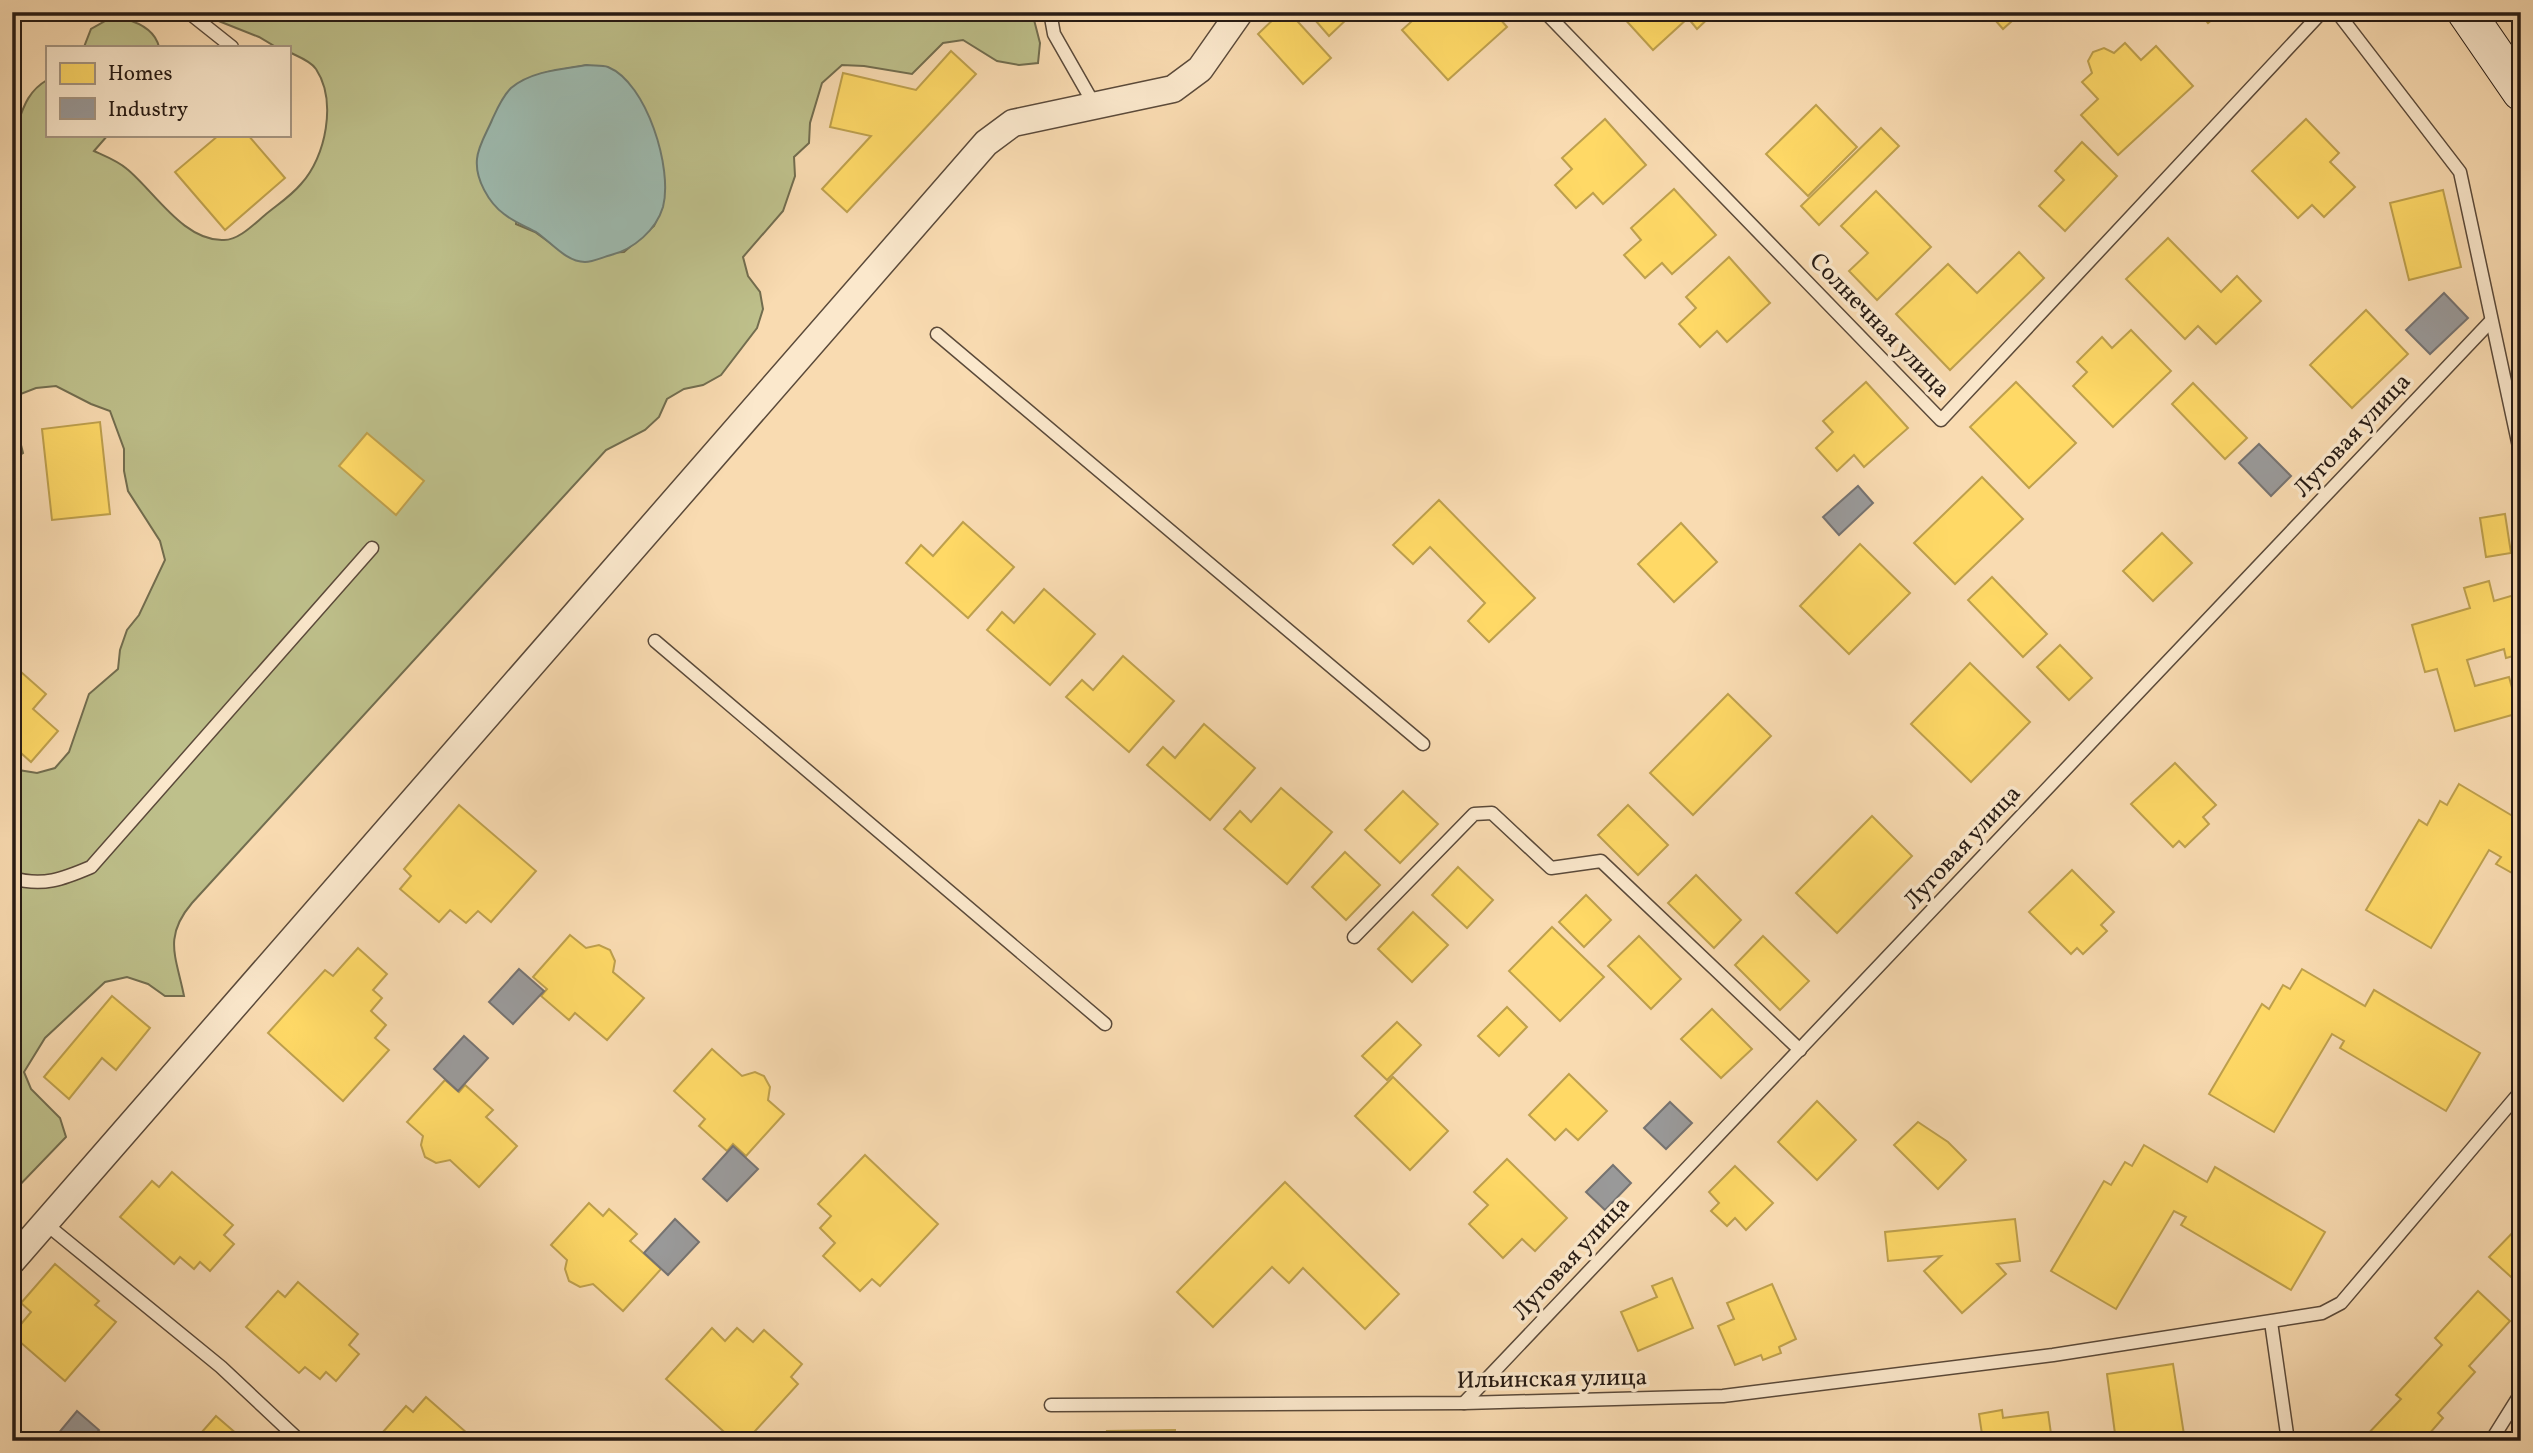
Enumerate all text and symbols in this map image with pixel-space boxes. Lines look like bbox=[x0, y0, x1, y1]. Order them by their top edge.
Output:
legend bbox=[46, 46, 290, 136]
text: Homes bbox=[108, 60, 173, 89]
text: Industry bbox=[108, 96, 189, 125]
street label: Солнечная улица bbox=[1801, 246, 1957, 406]
street label: Луговая улица bbox=[2286, 366, 2420, 506]
street label: Луговая улица bbox=[1896, 778, 2030, 918]
street label: Луговая улица bbox=[1505, 1189, 1639, 1329]
street label: Ильинская улица bbox=[1456, 1361, 1648, 1399]

